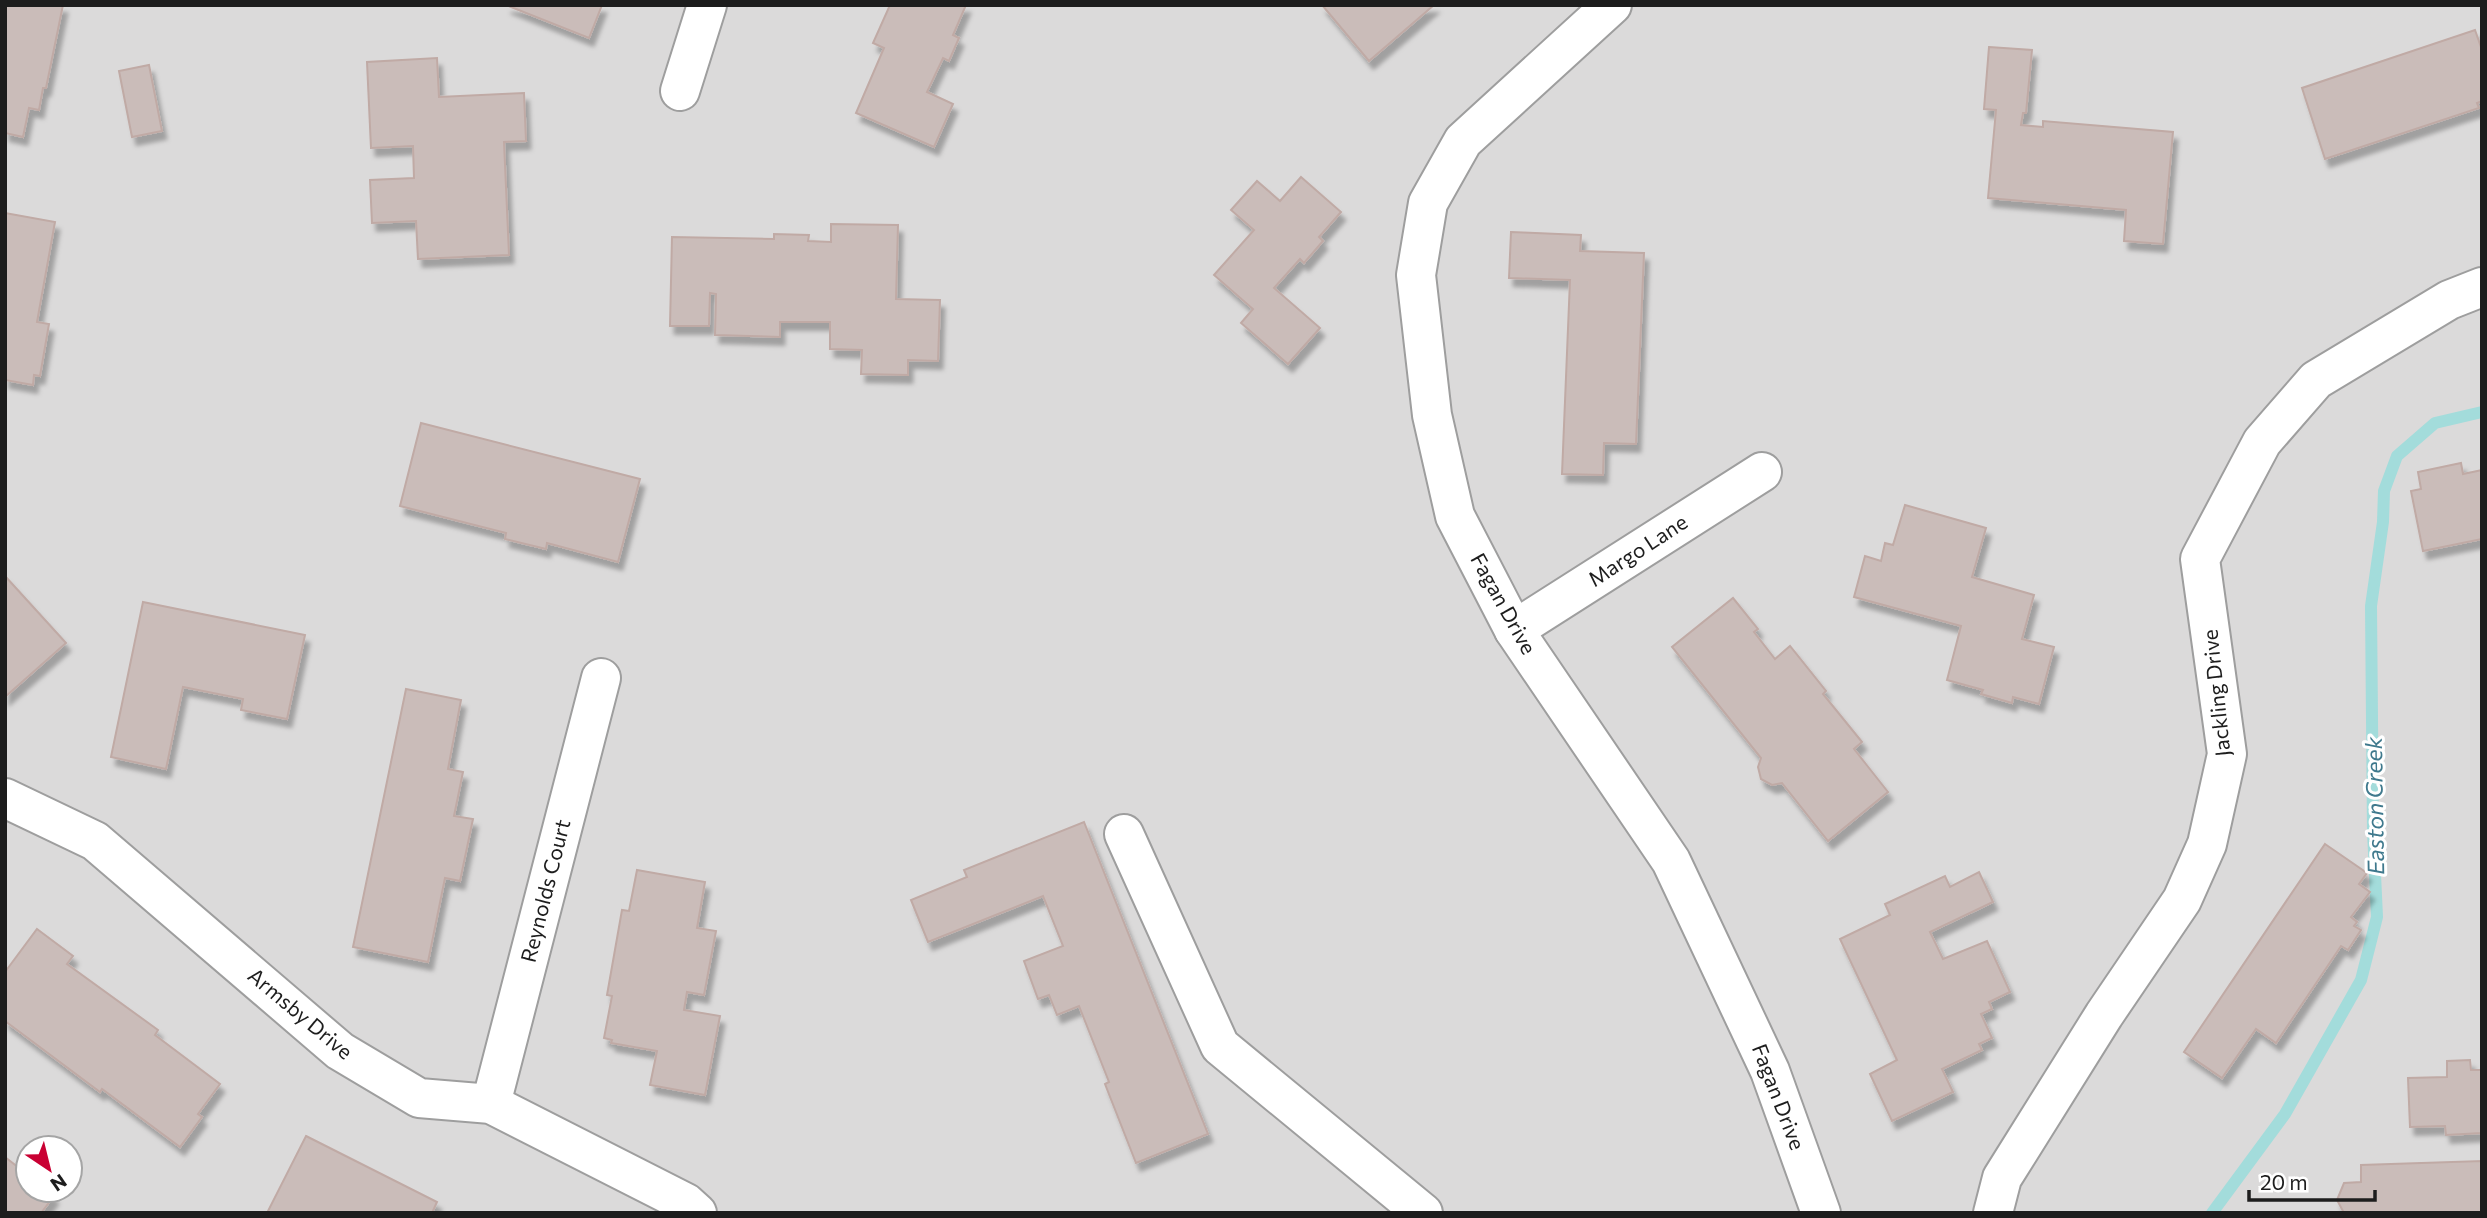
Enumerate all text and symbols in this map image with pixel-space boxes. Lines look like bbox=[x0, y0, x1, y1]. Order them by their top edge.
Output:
street label: Margo Lane bbox=[1583, 508, 1691, 591]
street label: Fagan Drive bbox=[1466, 548, 1542, 658]
street label: Jackling Drive bbox=[2196, 628, 2235, 758]
water label: Easton Creek bbox=[2359, 736, 2389, 875]
street label: Reynolds Court bbox=[515, 817, 574, 965]
street label: Armsby Drive bbox=[244, 962, 358, 1064]
street label: Fagan Drive bbox=[1748, 1040, 1811, 1153]
north arrow bbox=[14, 1134, 84, 1204]
scale bar bbox=[2249, 1158, 2375, 1202]
text: 20 m bbox=[2260, 1169, 2308, 1194]
text: N bbox=[47, 1170, 71, 1197]

